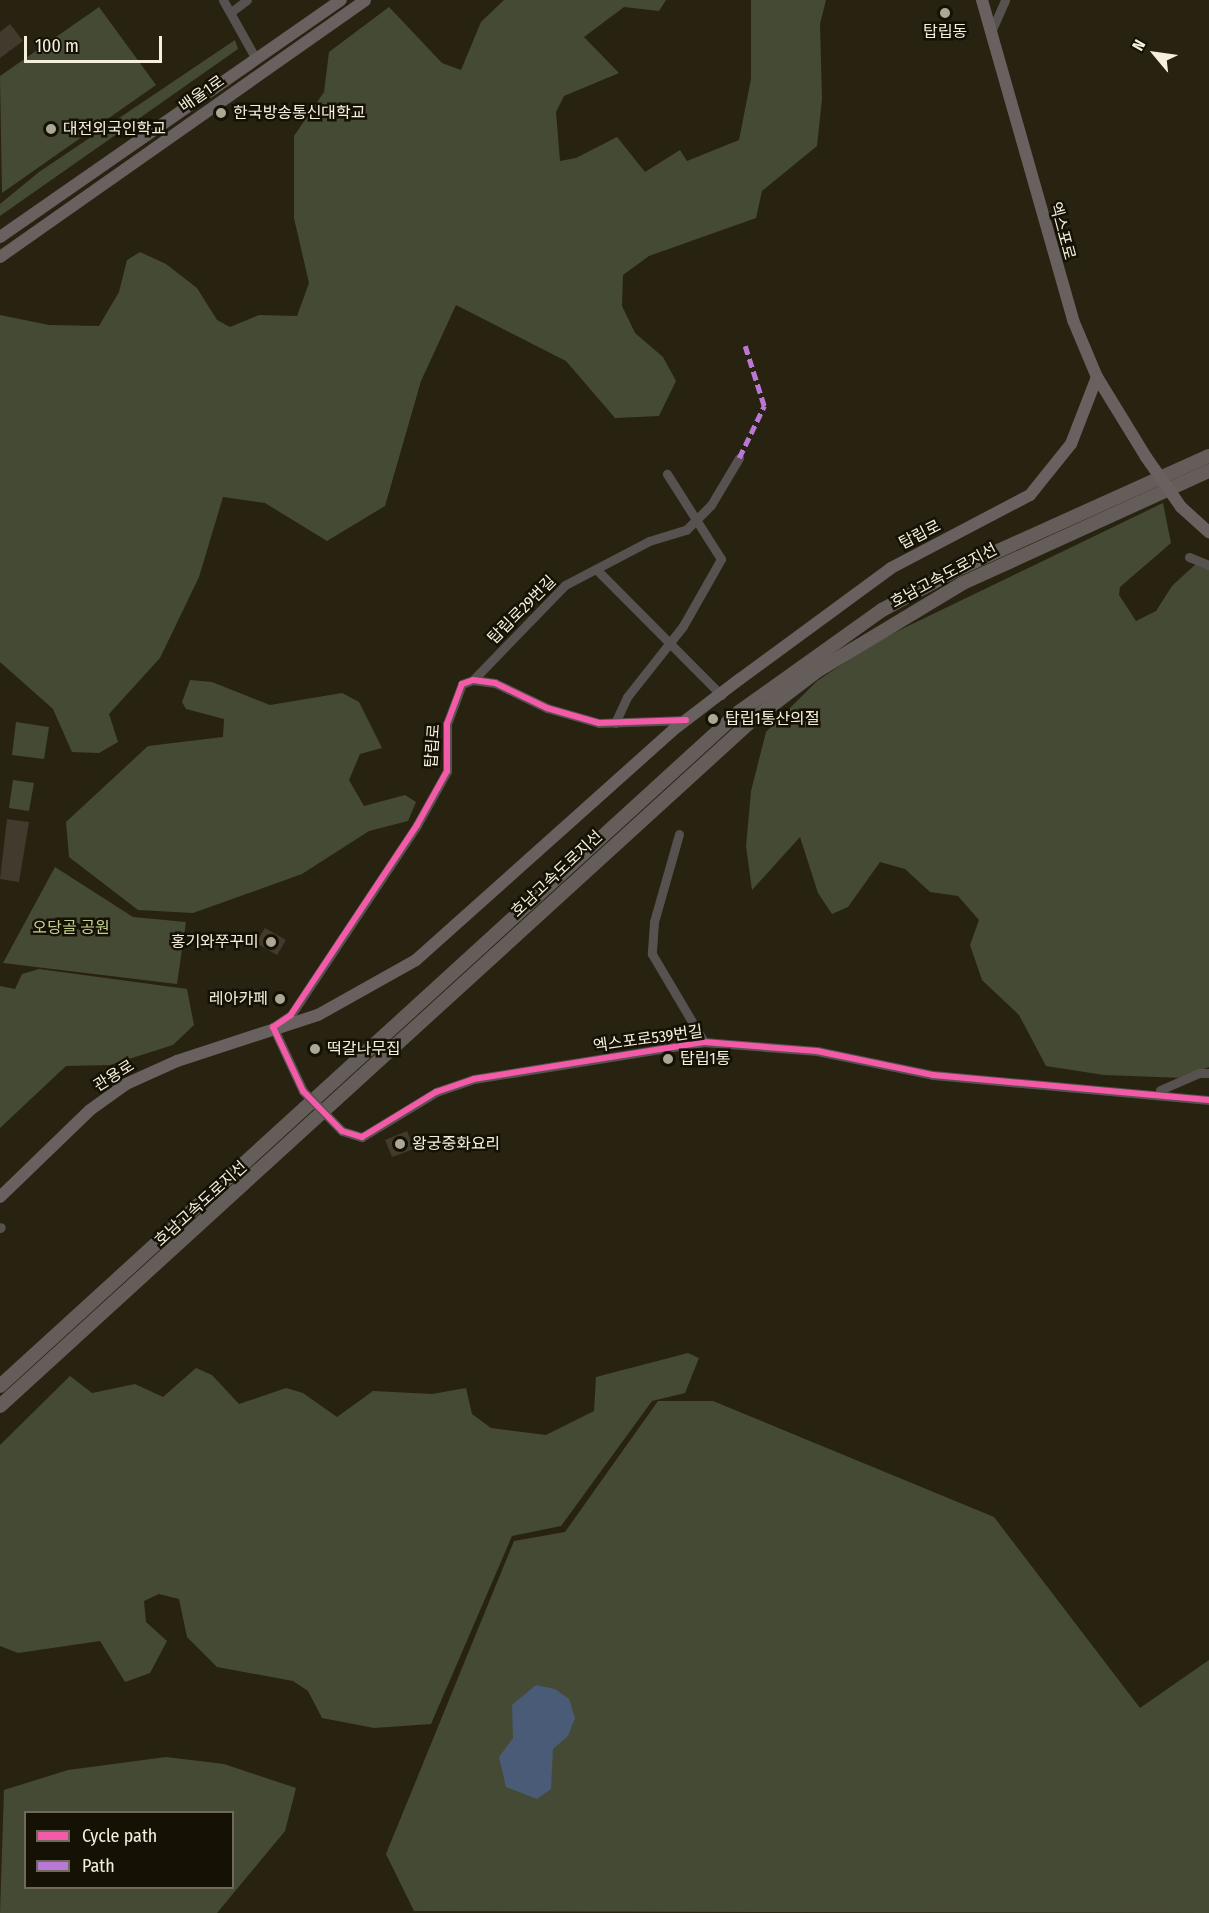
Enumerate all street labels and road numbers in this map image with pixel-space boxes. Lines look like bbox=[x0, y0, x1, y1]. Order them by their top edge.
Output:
street label: 배울1로 bbox=[176, 72, 228, 116]
street label: 엑스포로 bbox=[1045, 200, 1079, 262]
street label: 탑립로 bbox=[896, 516, 944, 554]
street label: 호남고속도로지선 bbox=[888, 540, 1000, 612]
street label: 탑립로29번길 bbox=[484, 572, 560, 648]
street label: 탑립로 bbox=[422, 723, 444, 769]
street label: 호남고속도로지선 bbox=[507, 827, 607, 921]
street label: 엑스포로539번길 bbox=[592, 1022, 704, 1056]
street label: 관용로 bbox=[90, 1056, 138, 1096]
street label: 호남고속도로지선 bbox=[151, 1157, 251, 1251]

